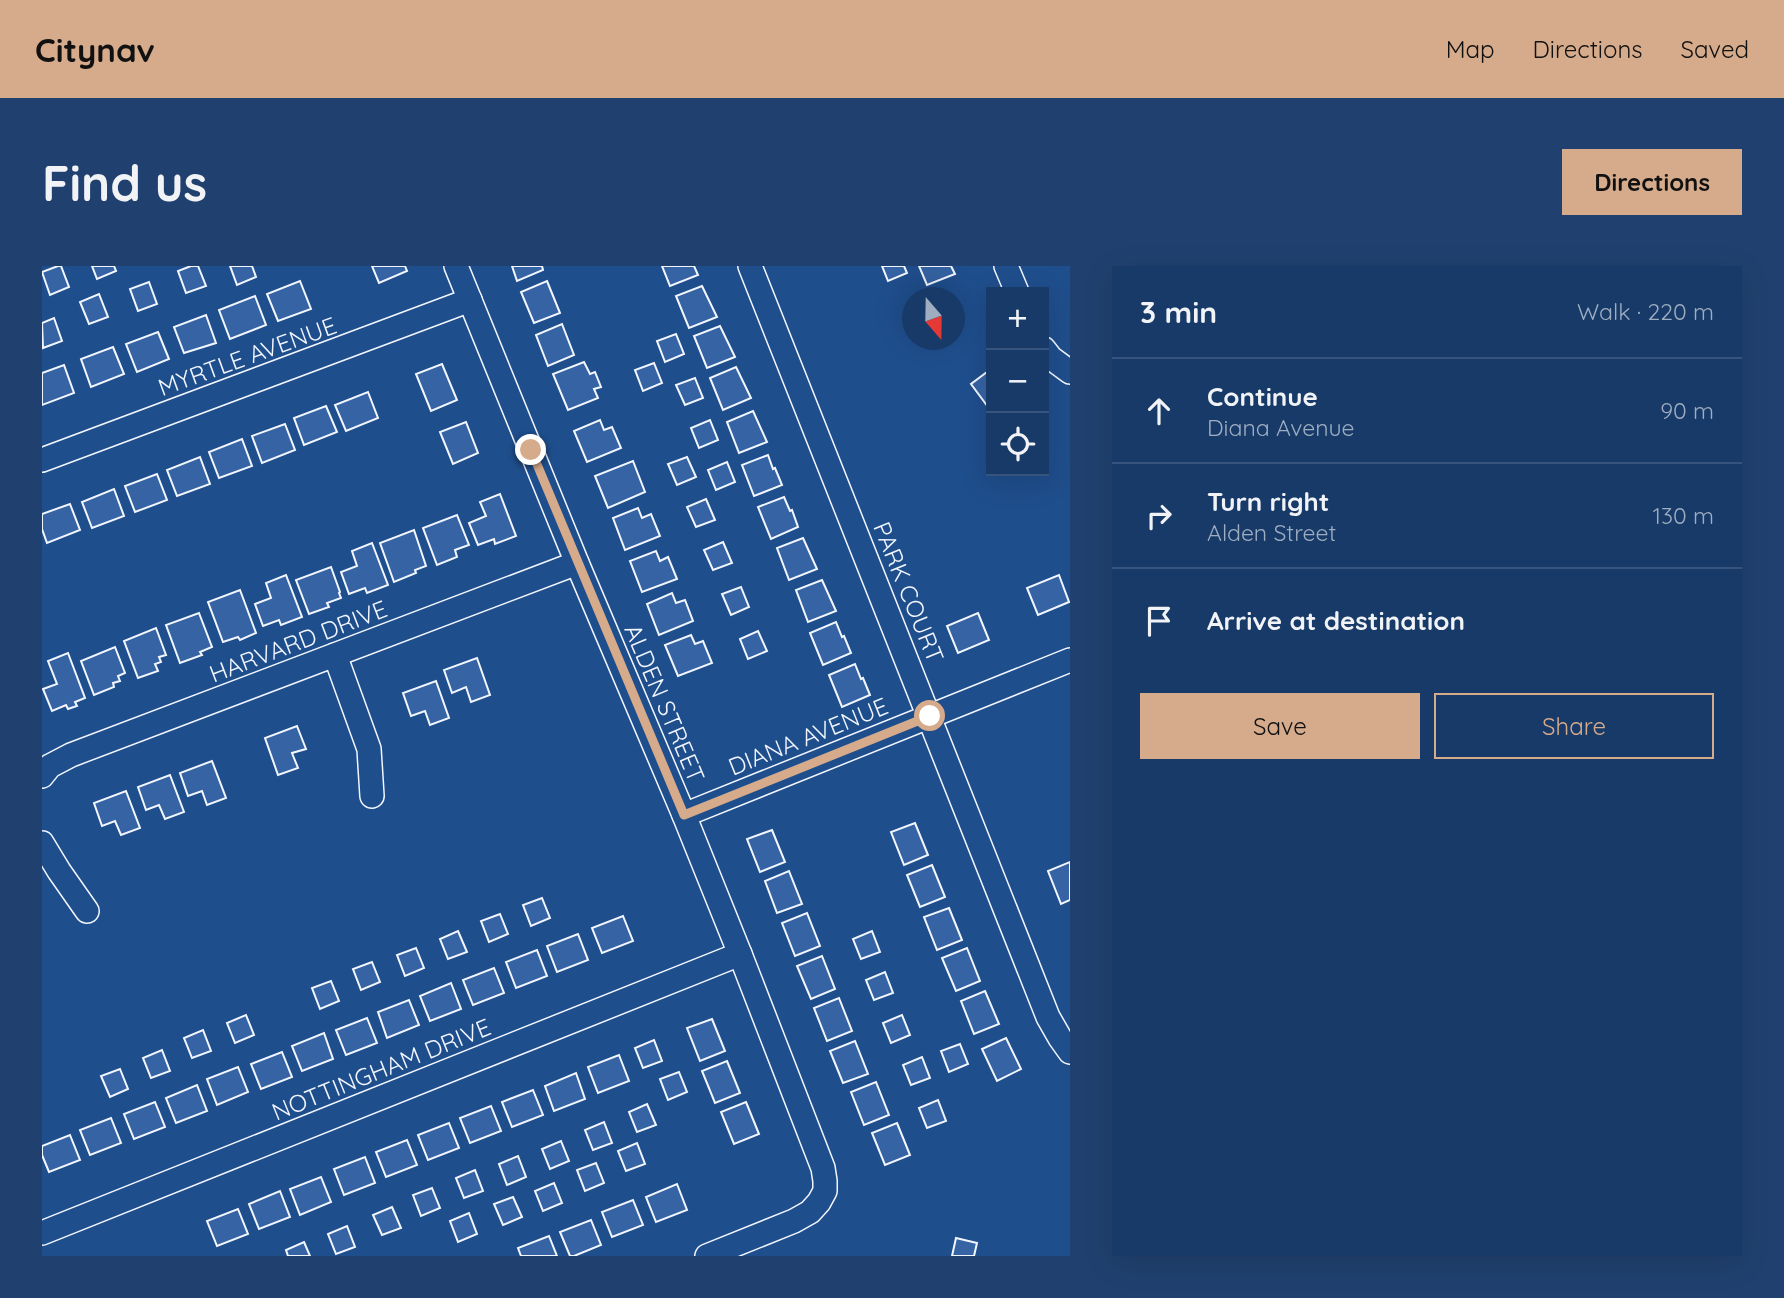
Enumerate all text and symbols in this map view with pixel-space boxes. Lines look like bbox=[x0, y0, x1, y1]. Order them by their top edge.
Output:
text: Citynav bbox=[35, 29, 155, 70]
text: Map bbox=[1446, 34, 1495, 64]
text: Directions bbox=[1533, 34, 1643, 64]
text: Saved bbox=[1681, 34, 1749, 64]
button: Directions bbox=[1562, 149, 1742, 215]
text: Find us bbox=[42, 152, 207, 213]
north arrow bbox=[902, 287, 965, 350]
map controls bbox=[986, 287, 1049, 476]
button: + bbox=[986, 287, 1049, 350]
text: 3 min bbox=[1140, 293, 1217, 331]
text: Walk · 220 m bbox=[1577, 297, 1714, 326]
street label: MYRTLE AVENUE bbox=[154, 310, 340, 402]
button: − bbox=[986, 350, 1049, 413]
text: Continue bbox=[1207, 380, 1318, 413]
icon: ahead bbox=[1140, 392, 1178, 430]
text: 90 m bbox=[1660, 396, 1714, 425]
button: locate bbox=[986, 413, 1049, 476]
text: Diana Avenue bbox=[1207, 413, 1355, 442]
route end bbox=[515, 434, 546, 465]
text: Turn right bbox=[1207, 485, 1329, 518]
icon: right bbox=[1140, 497, 1178, 535]
text: 130 m bbox=[1652, 501, 1714, 530]
street label: PARK COURT bbox=[867, 517, 951, 667]
text: Alden Street bbox=[1207, 518, 1336, 547]
street label: HARVARD DRIVE bbox=[205, 593, 391, 689]
icon: arrive bbox=[1140, 602, 1178, 640]
text: Arrive at destination bbox=[1207, 604, 1465, 637]
street label: ALDEN STREET bbox=[618, 619, 712, 787]
street label: DIANA AVENUE bbox=[724, 690, 892, 782]
button: Save bbox=[1140, 693, 1420, 759]
button: Share bbox=[1434, 693, 1714, 759]
route start bbox=[914, 700, 945, 731]
street label: NOTTINGHAM DRIVE bbox=[267, 1011, 495, 1127]

